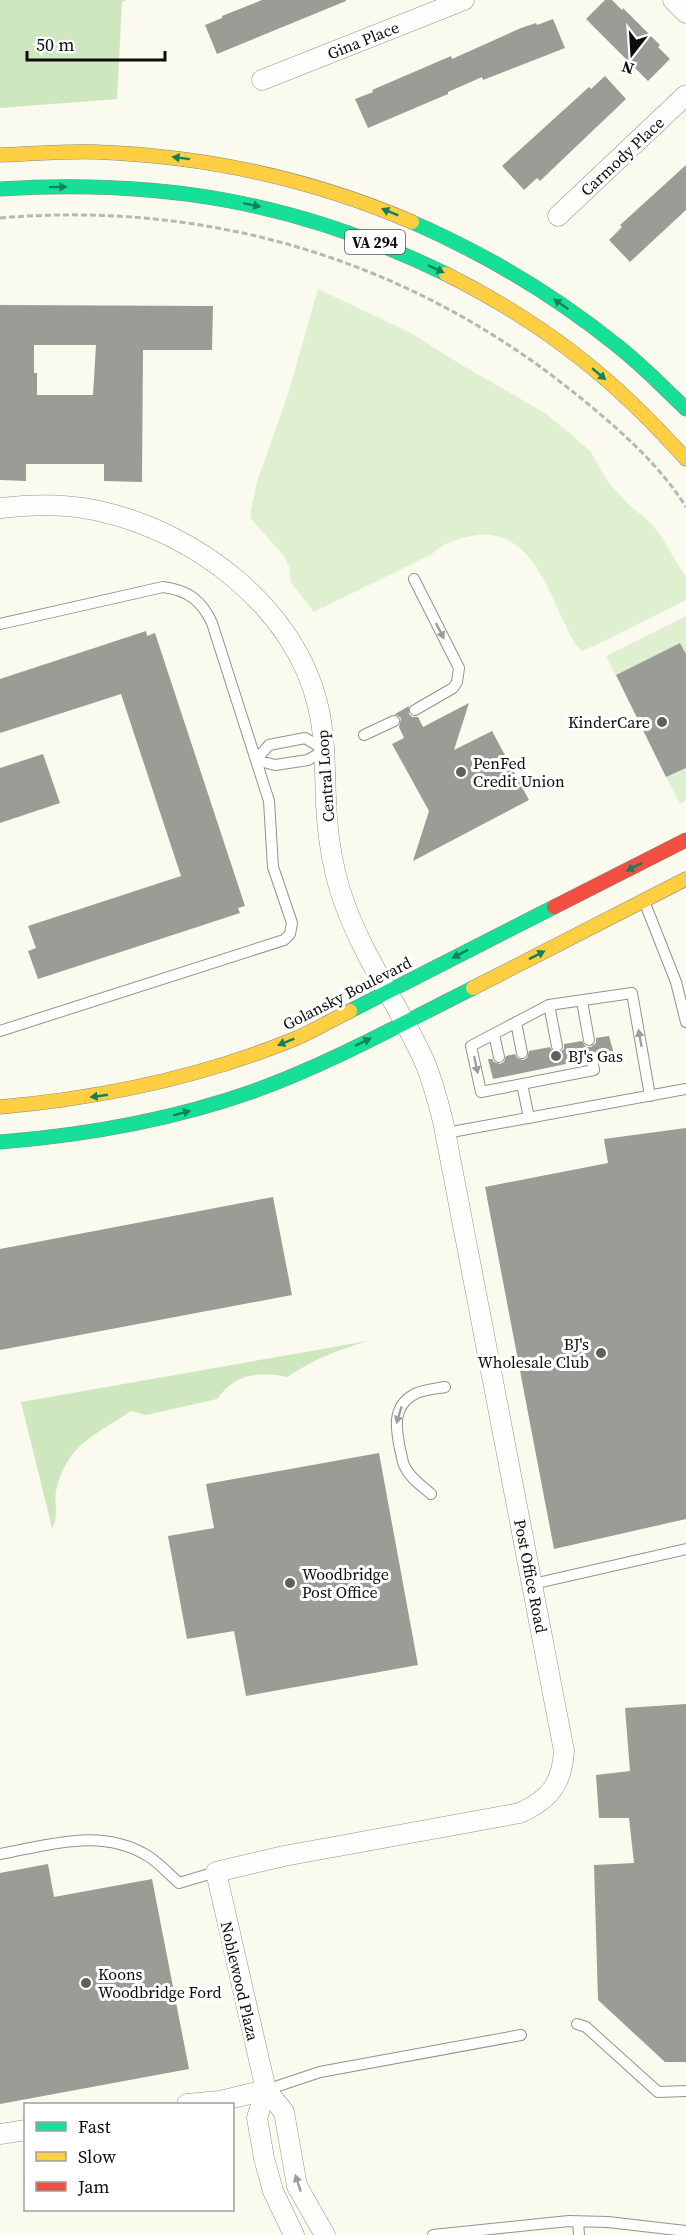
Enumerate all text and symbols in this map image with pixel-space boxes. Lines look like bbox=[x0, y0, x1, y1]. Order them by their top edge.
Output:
street label: Gina Place bbox=[324, 16, 402, 64]
scale bar bbox=[27, 24, 165, 62]
north arrow bbox=[602, 24, 662, 84]
text: 50 m bbox=[36, 32, 74, 57]
text: N bbox=[618, 56, 636, 81]
street label: Carmody Place bbox=[575, 111, 669, 201]
one-way arrow bbox=[172, 153, 191, 163]
one-way arrow bbox=[49, 182, 68, 191]
one-way arrow bbox=[243, 201, 262, 210]
one-way arrow bbox=[381, 207, 399, 216]
road number: VA 294 bbox=[345, 230, 405, 254]
one-way arrow bbox=[427, 264, 444, 273]
one-way arrow bbox=[553, 299, 569, 310]
one-way arrow bbox=[591, 368, 607, 381]
one-way arrow bbox=[436, 623, 445, 640]
place label: KinderCare bbox=[568, 711, 650, 733]
marker: KinderCare bbox=[655, 715, 669, 729]
street label: Central Loop bbox=[311, 729, 339, 823]
place label: PenFed Credit Union bbox=[473, 752, 565, 792]
marker: PenFed Credit Union bbox=[454, 765, 468, 779]
one-way arrow bbox=[625, 862, 642, 871]
one-way arrow bbox=[451, 950, 468, 959]
one-way arrow bbox=[529, 950, 546, 960]
street label: Golansky Boulevard bbox=[279, 951, 415, 1035]
one-way arrow bbox=[635, 1028, 644, 1047]
one-way arrow bbox=[276, 1037, 294, 1047]
one-way arrow bbox=[354, 1037, 371, 1047]
place label: BJ's Gas bbox=[568, 1045, 623, 1067]
marker: BJ's Gas bbox=[549, 1049, 563, 1063]
one-way arrow bbox=[471, 1056, 481, 1074]
one-way arrow bbox=[89, 1092, 108, 1101]
one-way arrow bbox=[173, 1108, 191, 1118]
place label: BJ's Wholesale Club bbox=[477, 1333, 589, 1373]
marker: BJ's Wholesale Club bbox=[594, 1346, 608, 1360]
one-way arrow bbox=[394, 1406, 403, 1424]
street label: Post Office Road bbox=[509, 1517, 553, 1635]
place label: Woodbridge Post Office bbox=[302, 1563, 389, 1603]
marker: Woodbridge Post Office bbox=[283, 1576, 297, 1590]
street label: Noblewood Plaza bbox=[216, 1919, 265, 2044]
place label: Koons Woodbridge Ford bbox=[98, 1963, 222, 2003]
marker: Koons Woodbridge Ford bbox=[79, 1976, 93, 1990]
legend bbox=[24, 2103, 234, 2211]
text: Fast bbox=[78, 2114, 111, 2139]
text: Slow bbox=[78, 2144, 116, 2169]
text: Jam bbox=[77, 2174, 110, 2199]
one-way arrow bbox=[293, 2174, 302, 2192]

